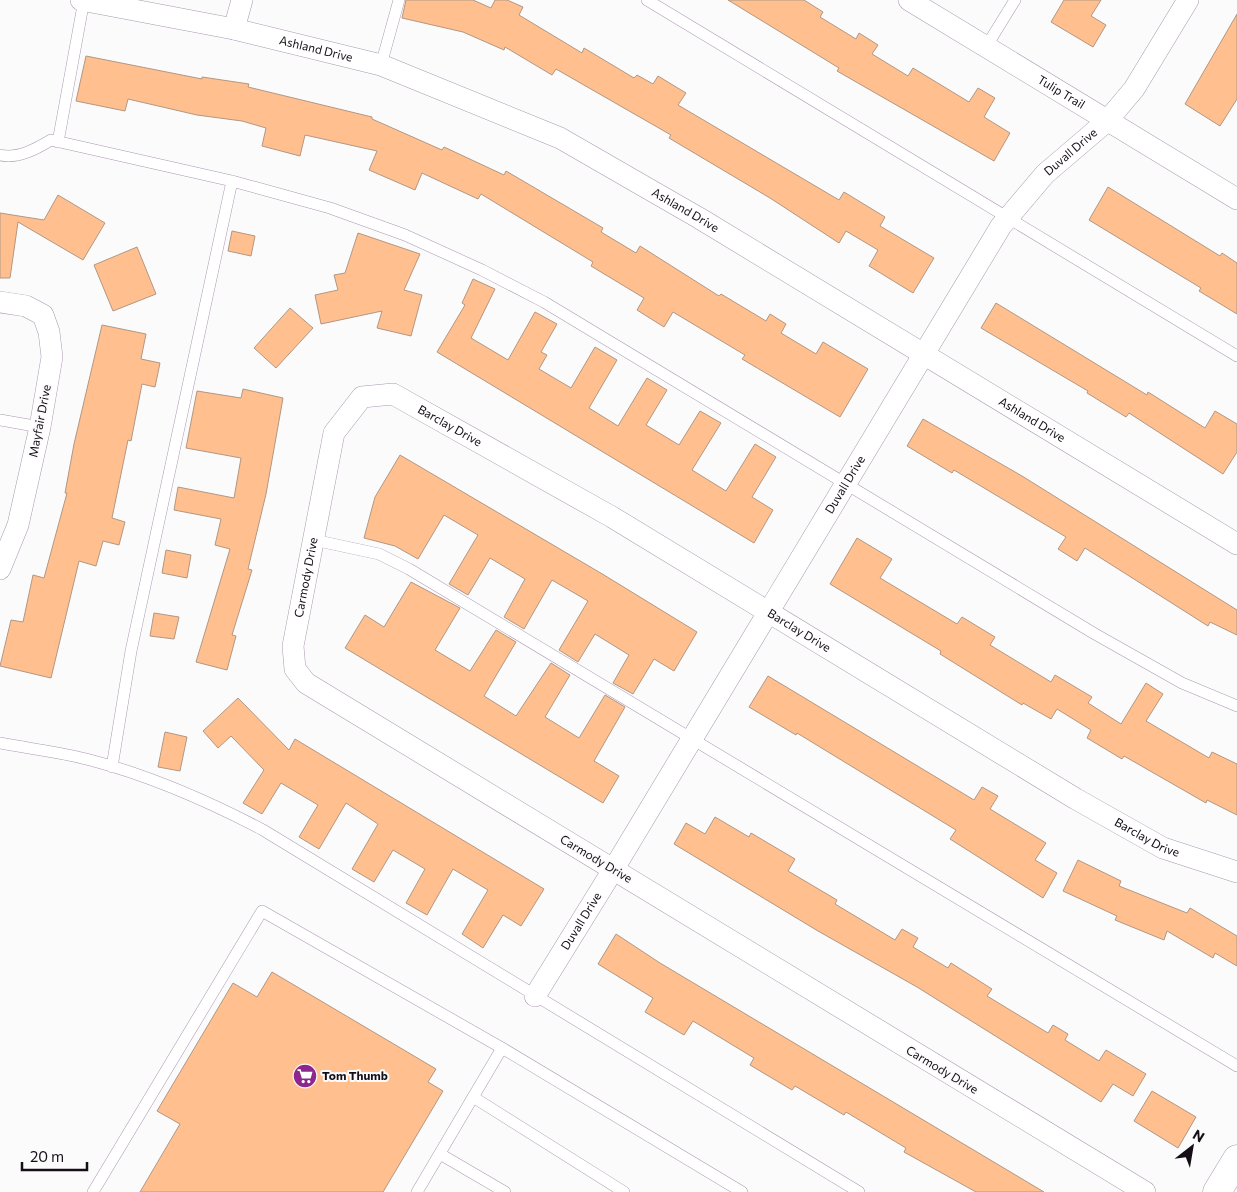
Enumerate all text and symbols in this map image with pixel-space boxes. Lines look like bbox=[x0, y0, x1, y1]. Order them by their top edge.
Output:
street label: Ashland Drive bbox=[278, 32, 354, 64]
street label: Tulip Trail bbox=[1035, 72, 1088, 111]
street label: Duvall Drive bbox=[1041, 125, 1099, 178]
street label: Ashland Drive bbox=[650, 184, 722, 234]
street label: Mayfair Drive bbox=[25, 383, 53, 458]
street label: Ashland Drive bbox=[997, 393, 1068, 444]
street label: Barclay Drive bbox=[416, 401, 485, 449]
street label: Duvall Drive bbox=[821, 453, 867, 516]
street label: Carmody Drive bbox=[291, 536, 320, 619]
street label: Barclay Drive bbox=[766, 605, 834, 654]
street label: Barclay Drive bbox=[1113, 814, 1181, 859]
street label: Carmody Drive bbox=[558, 831, 635, 885]
street label: Duvall Drive bbox=[557, 889, 604, 952]
street label: Carmody Drive bbox=[904, 1042, 981, 1096]
supermarket icon: Tom Thumb bbox=[292, 1063, 318, 1089]
place label: Tom Thumb bbox=[322, 1068, 388, 1082]
north arrow bbox=[1167, 1122, 1217, 1172]
text: N bbox=[1190, 1125, 1208, 1145]
scale bar bbox=[22, 1140, 88, 1172]
text: 20 m bbox=[30, 1147, 64, 1165]

